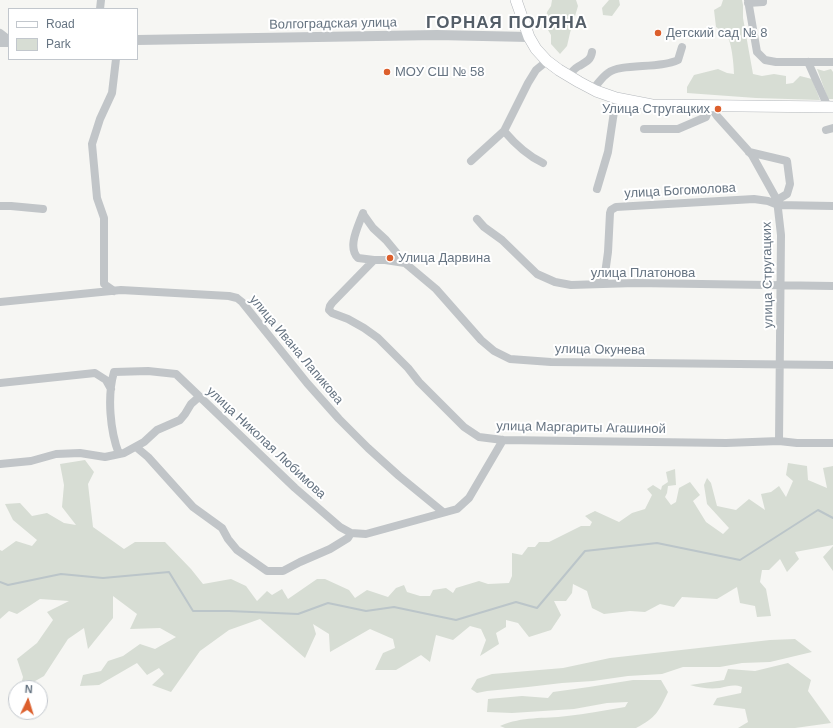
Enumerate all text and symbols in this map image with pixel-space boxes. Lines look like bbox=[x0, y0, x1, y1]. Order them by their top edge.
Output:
legend bbox=[8, 8, 138, 60]
district label: ГОРНАЯ ПОЛЯНА bbox=[426, 13, 588, 33]
street label: Волгоградская улица bbox=[269, 15, 397, 33]
text: Road bbox=[46, 17, 75, 31]
place label: Детский сад № 8 bbox=[666, 25, 767, 41]
marker: Детский сад № 8 bbox=[653, 28, 663, 38]
text: Park bbox=[46, 37, 71, 51]
place label: МОУ СШ № 58 bbox=[395, 64, 484, 80]
marker: МОУ СШ № 58 bbox=[382, 67, 392, 77]
place label: Улица Стругацких bbox=[602, 101, 710, 117]
marker: Улица Стругацких bbox=[713, 104, 723, 114]
street label: улица Богомолова bbox=[624, 180, 736, 202]
street label: улица Стругацких bbox=[759, 221, 777, 329]
place label: Улица Дарвина bbox=[398, 250, 490, 266]
marker: Улица Дарвина bbox=[385, 253, 395, 263]
street label: улица Платонова bbox=[591, 265, 695, 281]
street label: улица Ивана Лапикова bbox=[246, 292, 346, 408]
street label: улица Окунева bbox=[555, 341, 645, 359]
street label: улица Николая Любимова bbox=[203, 384, 329, 502]
street label: улица Маргариты Агашиной bbox=[496, 419, 666, 437]
north arrow bbox=[8, 680, 48, 720]
text: N bbox=[24, 683, 33, 695]

